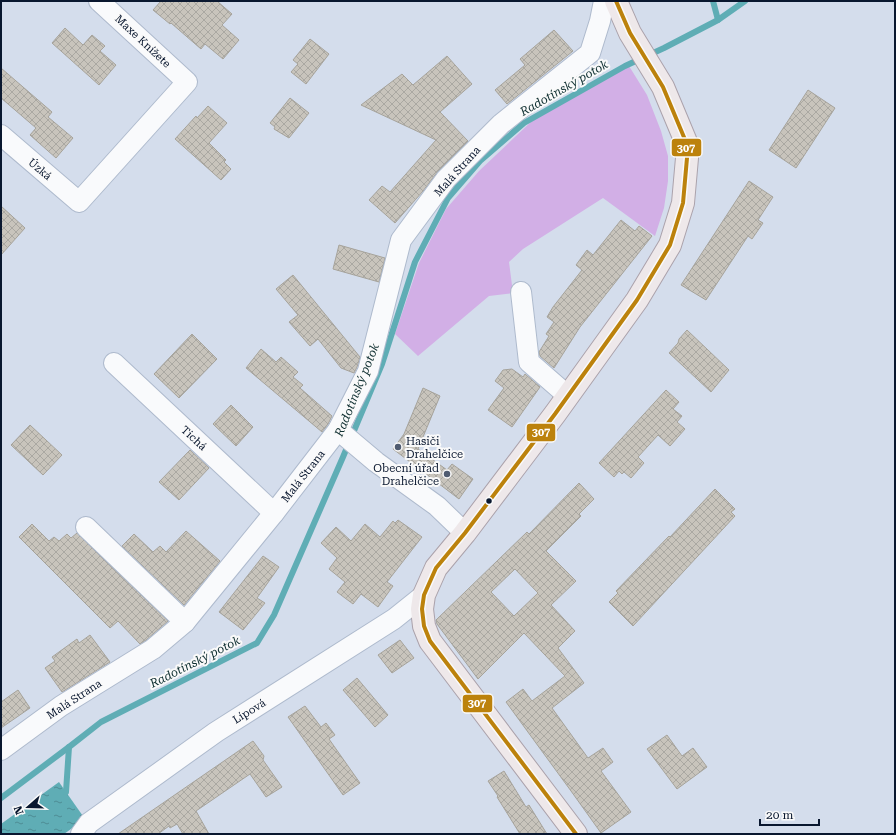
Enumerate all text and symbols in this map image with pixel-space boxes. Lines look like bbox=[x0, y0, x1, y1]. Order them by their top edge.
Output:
street label: Maxe Knížete bbox=[112, 12, 173, 70]
water label: Radotínský potok bbox=[517, 57, 611, 119]
line badge: 307 bbox=[671, 138, 702, 157]
text: 307 bbox=[677, 142, 695, 155]
street label: Malá Strana bbox=[432, 144, 483, 199]
street label: Úzká bbox=[25, 155, 55, 183]
water label: Radotínský potok bbox=[332, 341, 382, 440]
street label: Tichá bbox=[178, 423, 209, 453]
line badge: 307 bbox=[526, 423, 556, 442]
text: 307 bbox=[532, 426, 550, 439]
place label: Hasiči Drahelčice bbox=[406, 435, 463, 461]
marker: Hasiči Drahelčice bbox=[393, 442, 403, 452]
street label: Malá Strana bbox=[279, 448, 328, 505]
place label: Obecní úřad Drahelčice bbox=[373, 462, 439, 488]
marker: Obecní úřad Drahelčice bbox=[442, 469, 452, 479]
unlabelled marker bbox=[484, 496, 494, 506]
water label: Radotínský potok bbox=[147, 633, 243, 691]
street label: Malá Strana bbox=[44, 677, 104, 722]
line badge: 307 bbox=[462, 694, 493, 713]
street label: Lípová bbox=[230, 696, 268, 727]
text: 307 bbox=[468, 697, 486, 710]
north arrow bbox=[8, 787, 48, 827]
scale bar bbox=[760, 801, 819, 827]
text: N bbox=[11, 804, 27, 816]
text: 20 m bbox=[766, 808, 793, 822]

